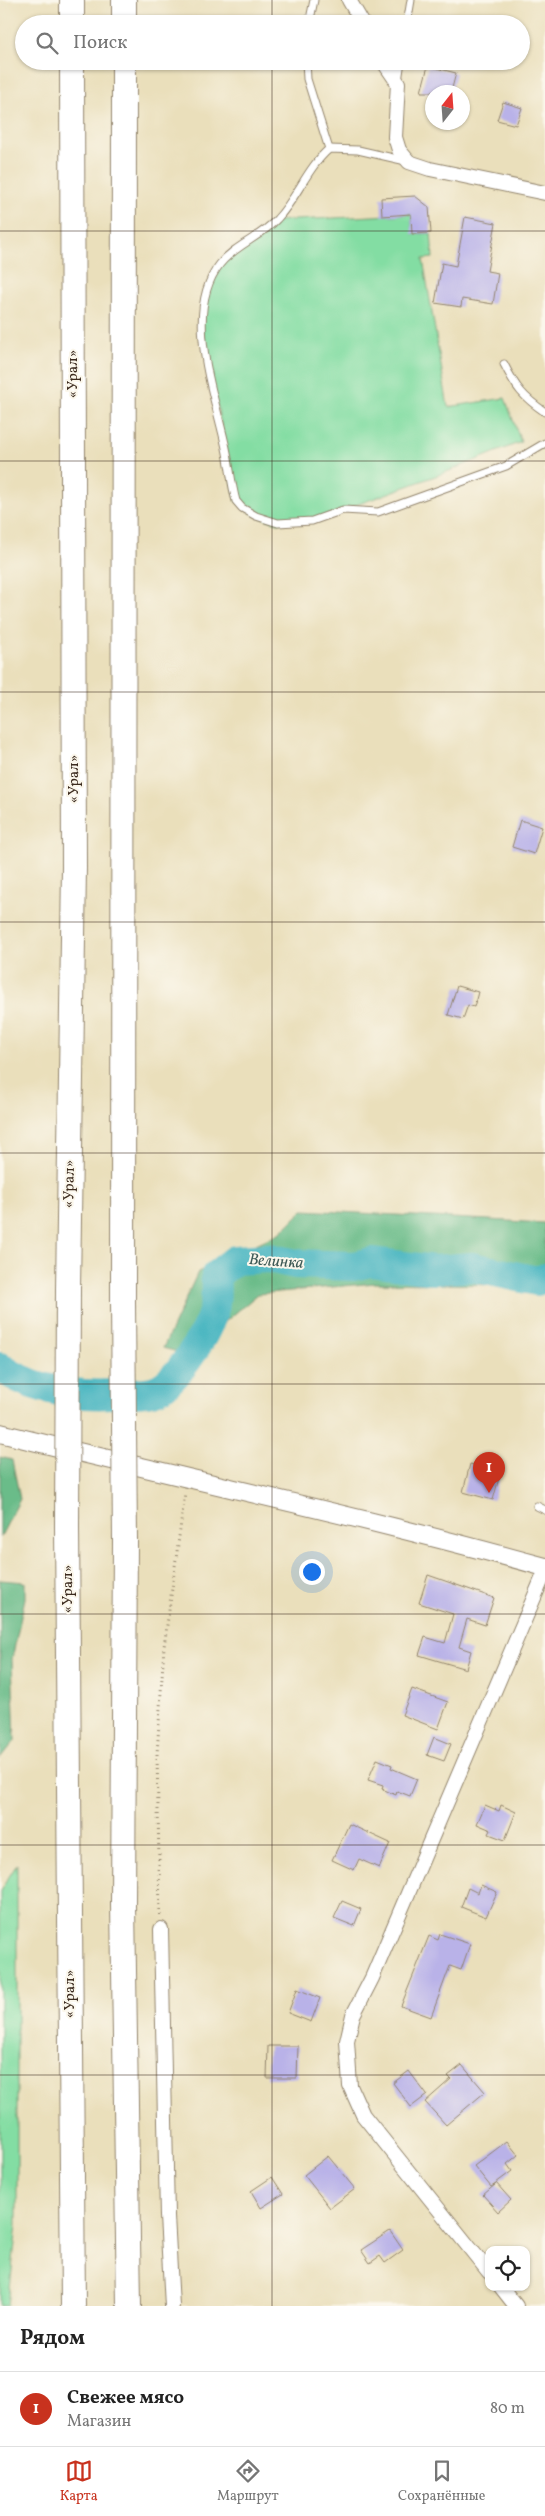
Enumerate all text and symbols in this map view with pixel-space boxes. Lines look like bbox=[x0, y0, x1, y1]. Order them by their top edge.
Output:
search box bbox=[15, 15, 530, 70]
icon: search bbox=[33, 29, 61, 57]
text: Поиск bbox=[73, 30, 127, 56]
north arrow bbox=[425, 85, 470, 130]
street label: «Урал» bbox=[63, 350, 84, 398]
street label: «Урал» bbox=[64, 755, 85, 803]
street label: «Урал» bbox=[59, 1160, 81, 1208]
water label: Велинка bbox=[248, 1249, 305, 1275]
pin: 1 bbox=[473, 1452, 505, 1493]
your location bbox=[299, 1559, 325, 1585]
street label: «Урал» bbox=[58, 1565, 79, 1613]
street label: «Урал» bbox=[60, 1970, 81, 2018]
map controls bbox=[485, 2246, 530, 2291]
button: locate bbox=[485, 2246, 530, 2291]
text: Рядом bbox=[20, 2324, 85, 2353]
text: Свежее мясо bbox=[67, 2385, 184, 2411]
text: 1 bbox=[33, 2398, 39, 2420]
text: 80 m bbox=[490, 2398, 525, 2420]
text: Магазин bbox=[67, 2411, 131, 2433]
tab: Карта bbox=[60, 2457, 98, 2506]
tab: Маршрут bbox=[217, 2457, 279, 2506]
tab: Сохранённые bbox=[398, 2457, 485, 2506]

